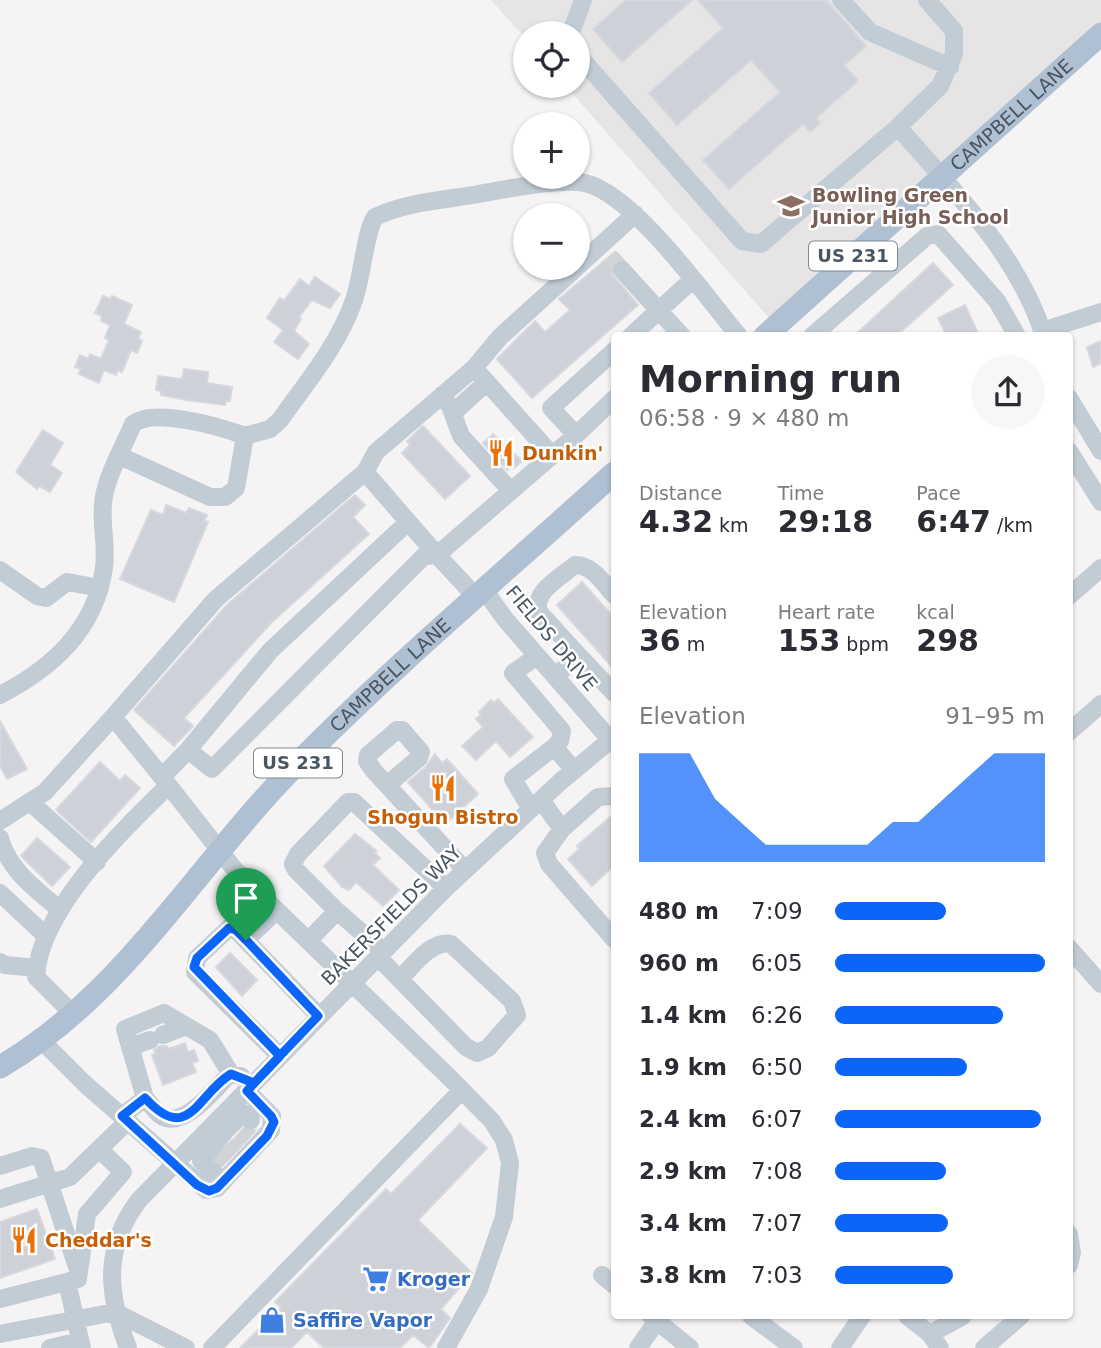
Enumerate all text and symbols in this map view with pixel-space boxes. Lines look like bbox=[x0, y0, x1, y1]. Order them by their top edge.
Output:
map controls bbox=[513, 21, 590, 280]
button: locate bbox=[513, 21, 590, 98]
street label: CAMPBELL LANE bbox=[946, 54, 1077, 175]
button: + bbox=[513, 112, 590, 189]
place label: Bowling Green Junior High School bbox=[810, 184, 1009, 228]
school or university icon: Bowling Green Junior High School bbox=[776, 191, 806, 221]
button: − bbox=[513, 203, 590, 280]
road number: US 231 bbox=[809, 242, 897, 270]
button: share bbox=[971, 355, 1045, 429]
text: Morning run bbox=[639, 357, 902, 401]
text: 06:58 · 9 × 480 m bbox=[639, 405, 849, 431]
restaurant icon: Dunkin' bbox=[486, 438, 516, 468]
place label: Dunkin' bbox=[522, 442, 603, 464]
text: Distance bbox=[639, 482, 722, 504]
text: Time bbox=[778, 482, 824, 504]
text: Pace bbox=[916, 482, 961, 504]
text: 4.32 bbox=[639, 504, 713, 539]
text: 29:18 bbox=[778, 504, 873, 539]
text: 6:47 bbox=[916, 504, 991, 539]
text: km bbox=[713, 514, 749, 536]
text: /km bbox=[991, 514, 1033, 536]
street label: FIELDS DRIVE bbox=[502, 581, 602, 695]
text: Elevation bbox=[639, 601, 727, 623]
text: Heart rate bbox=[778, 601, 875, 623]
text: kcal bbox=[916, 601, 955, 623]
street label: CAMPBELL LANE bbox=[325, 614, 455, 736]
text: 36 bbox=[639, 623, 681, 658]
text: 153 bbox=[778, 623, 840, 658]
text: 298 bbox=[916, 623, 979, 658]
text: m bbox=[681, 633, 705, 655]
text: bpm bbox=[840, 633, 889, 655]
text: Elevation bbox=[639, 703, 746, 729]
text: 91–95 m bbox=[945, 703, 1045, 729]
road number: US 231 bbox=[254, 748, 342, 778]
restaurant icon: Shogun Bistro bbox=[428, 773, 458, 803]
place label: Shogun Bistro bbox=[367, 806, 519, 828]
street label: BAKERSFIELDS WAY bbox=[317, 840, 466, 989]
pin bbox=[216, 868, 276, 940]
icon: arrive bbox=[227, 879, 265, 917]
text: 480 m bbox=[639, 898, 719, 924]
text: 7:09 bbox=[751, 898, 803, 924]
text: 960 m bbox=[639, 950, 719, 976]
text: 6:05 bbox=[751, 950, 803, 976]
text: 1.4 km bbox=[639, 1002, 727, 1028]
text: 6:26 bbox=[751, 1002, 803, 1028]
text: 1.9 km bbox=[639, 1054, 727, 1080]
text: 6:50 bbox=[751, 1054, 803, 1080]
text: 2.4 km bbox=[639, 1106, 727, 1132]
text: 6:07 bbox=[751, 1106, 803, 1132]
text: 2.9 km bbox=[639, 1158, 727, 1184]
text: 7:08 bbox=[751, 1158, 803, 1184]
text: 3.4 km bbox=[639, 1210, 727, 1236]
text: 7:07 bbox=[751, 1210, 803, 1236]
restaurant icon: Cheddar's bbox=[9, 1225, 39, 1255]
place label: Cheddar's bbox=[45, 1229, 152, 1251]
text: 3.8 km bbox=[639, 1262, 727, 1288]
text: 7:03 bbox=[751, 1262, 803, 1288]
supermarket icon: Kroger bbox=[361, 1264, 391, 1294]
place label: Kroger bbox=[397, 1268, 471, 1290]
shop icon: Saffire Vapor bbox=[257, 1305, 287, 1335]
place label: Saffire Vapor bbox=[293, 1309, 433, 1331]

